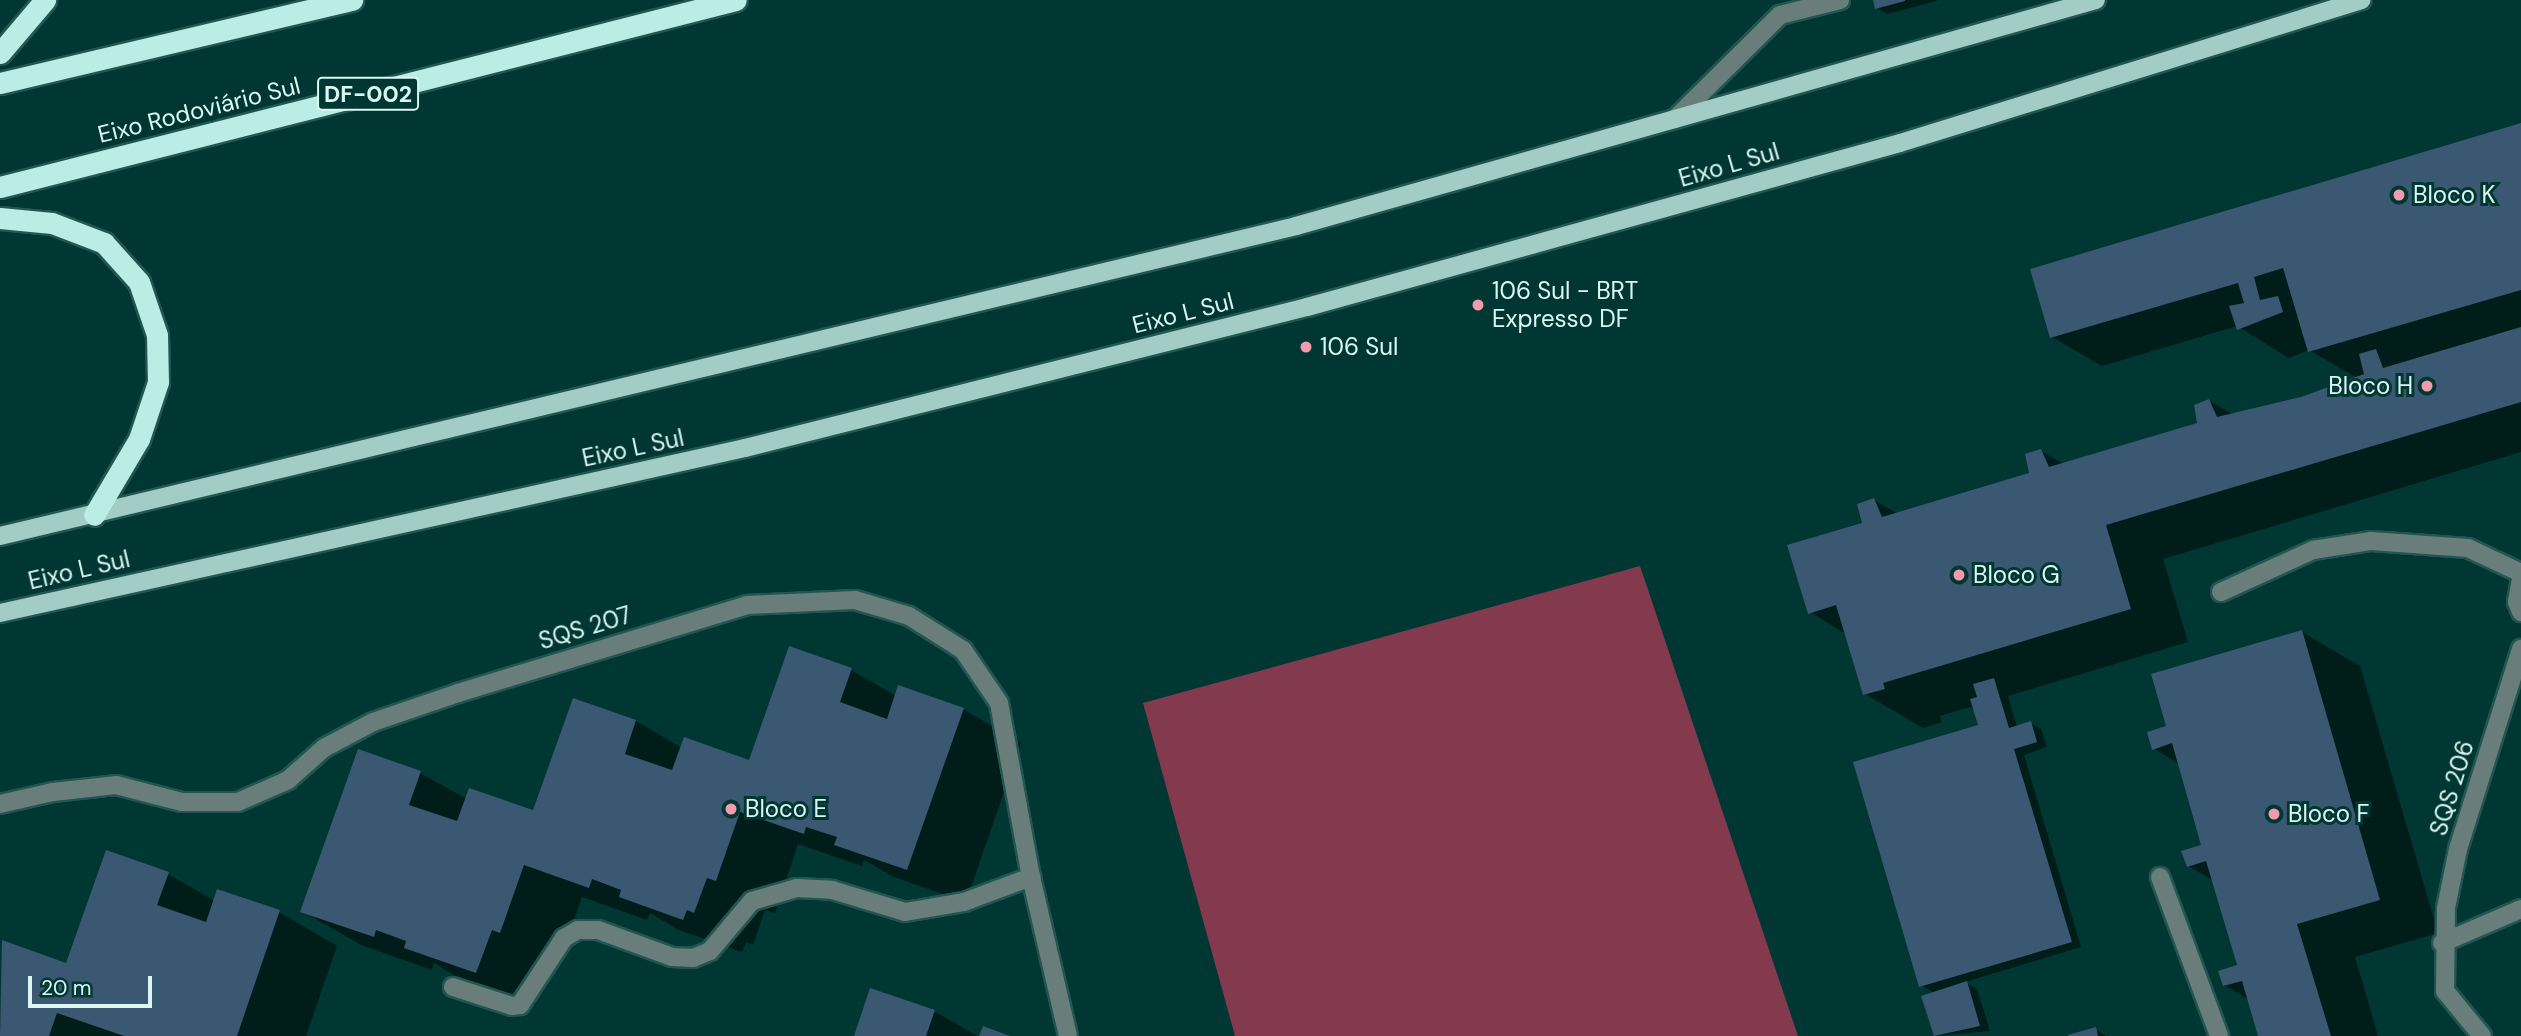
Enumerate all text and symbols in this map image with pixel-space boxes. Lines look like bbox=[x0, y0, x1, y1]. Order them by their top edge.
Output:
street label: Eixo Rodoviário Sul bbox=[95, 71, 303, 149]
road number: DF-002 bbox=[316, 74, 420, 114]
street label: Eixo L Sul bbox=[1675, 137, 1783, 193]
place label: Bloco K bbox=[2413, 181, 2495, 209]
marker: Bloco K bbox=[2391, 187, 2407, 203]
place label: 106 Sul - BRT Expresso DF bbox=[1492, 277, 1638, 333]
street label: Eixo L Sul bbox=[1129, 287, 1237, 339]
marker: 106 Sul - BRT Expresso DF bbox=[1470, 297, 1486, 313]
place label: 106 Sul bbox=[1320, 333, 1398, 361]
marker: 106 Sul bbox=[1298, 339, 1314, 355]
place label: Bloco H bbox=[2328, 372, 2413, 400]
marker: Bloco H bbox=[2419, 378, 2435, 394]
street label: Eixo L Sul bbox=[579, 423, 687, 473]
street label: Eixo L Sul bbox=[25, 544, 133, 596]
place label: Bloco G bbox=[1973, 561, 2060, 589]
marker: Bloco G bbox=[1951, 567, 1967, 583]
street label: SQS 207 bbox=[535, 600, 635, 656]
street label: SQS 206 bbox=[2424, 737, 2480, 839]
place label: Bloco E bbox=[745, 795, 827, 823]
place label: Bloco F bbox=[2288, 800, 2369, 828]
marker: Bloco E bbox=[723, 801, 739, 817]
marker: Bloco F bbox=[2266, 806, 2282, 822]
scale bar bbox=[32, 962, 156, 1006]
text: 20 m bbox=[41, 974, 92, 1002]

